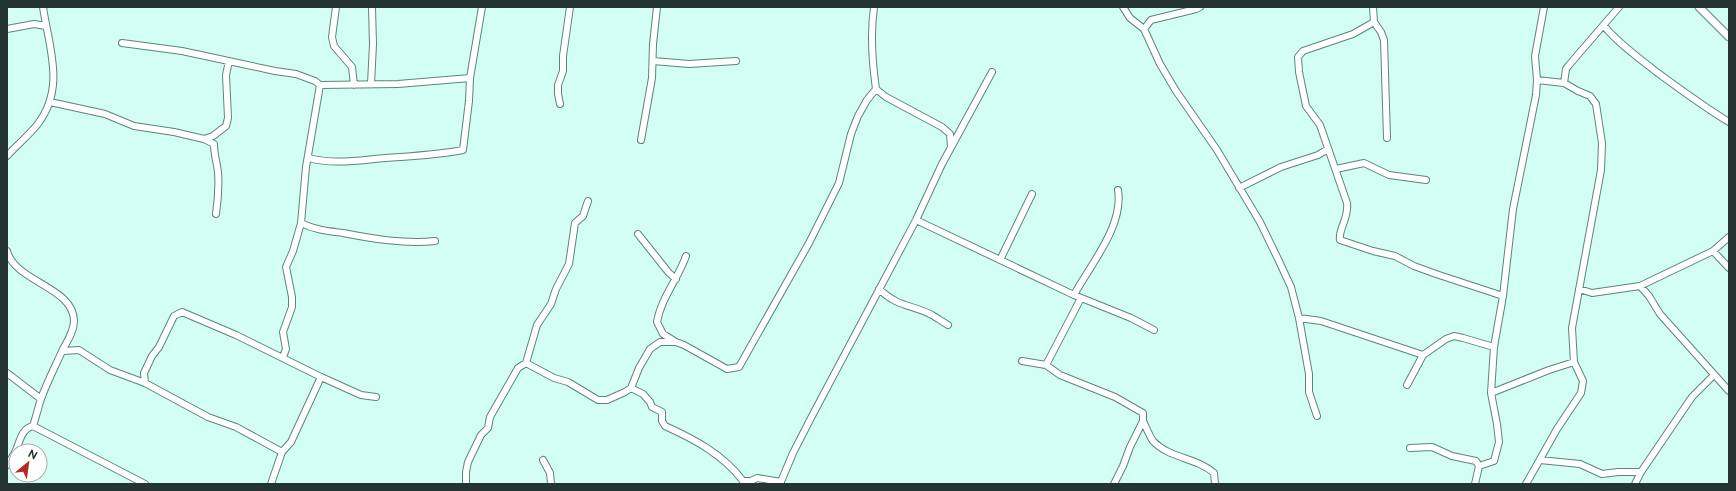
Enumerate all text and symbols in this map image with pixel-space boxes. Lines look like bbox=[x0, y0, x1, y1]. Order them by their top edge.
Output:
north arrow bbox=[8, 443, 48, 483]
text: N bbox=[26, 447, 39, 462]

